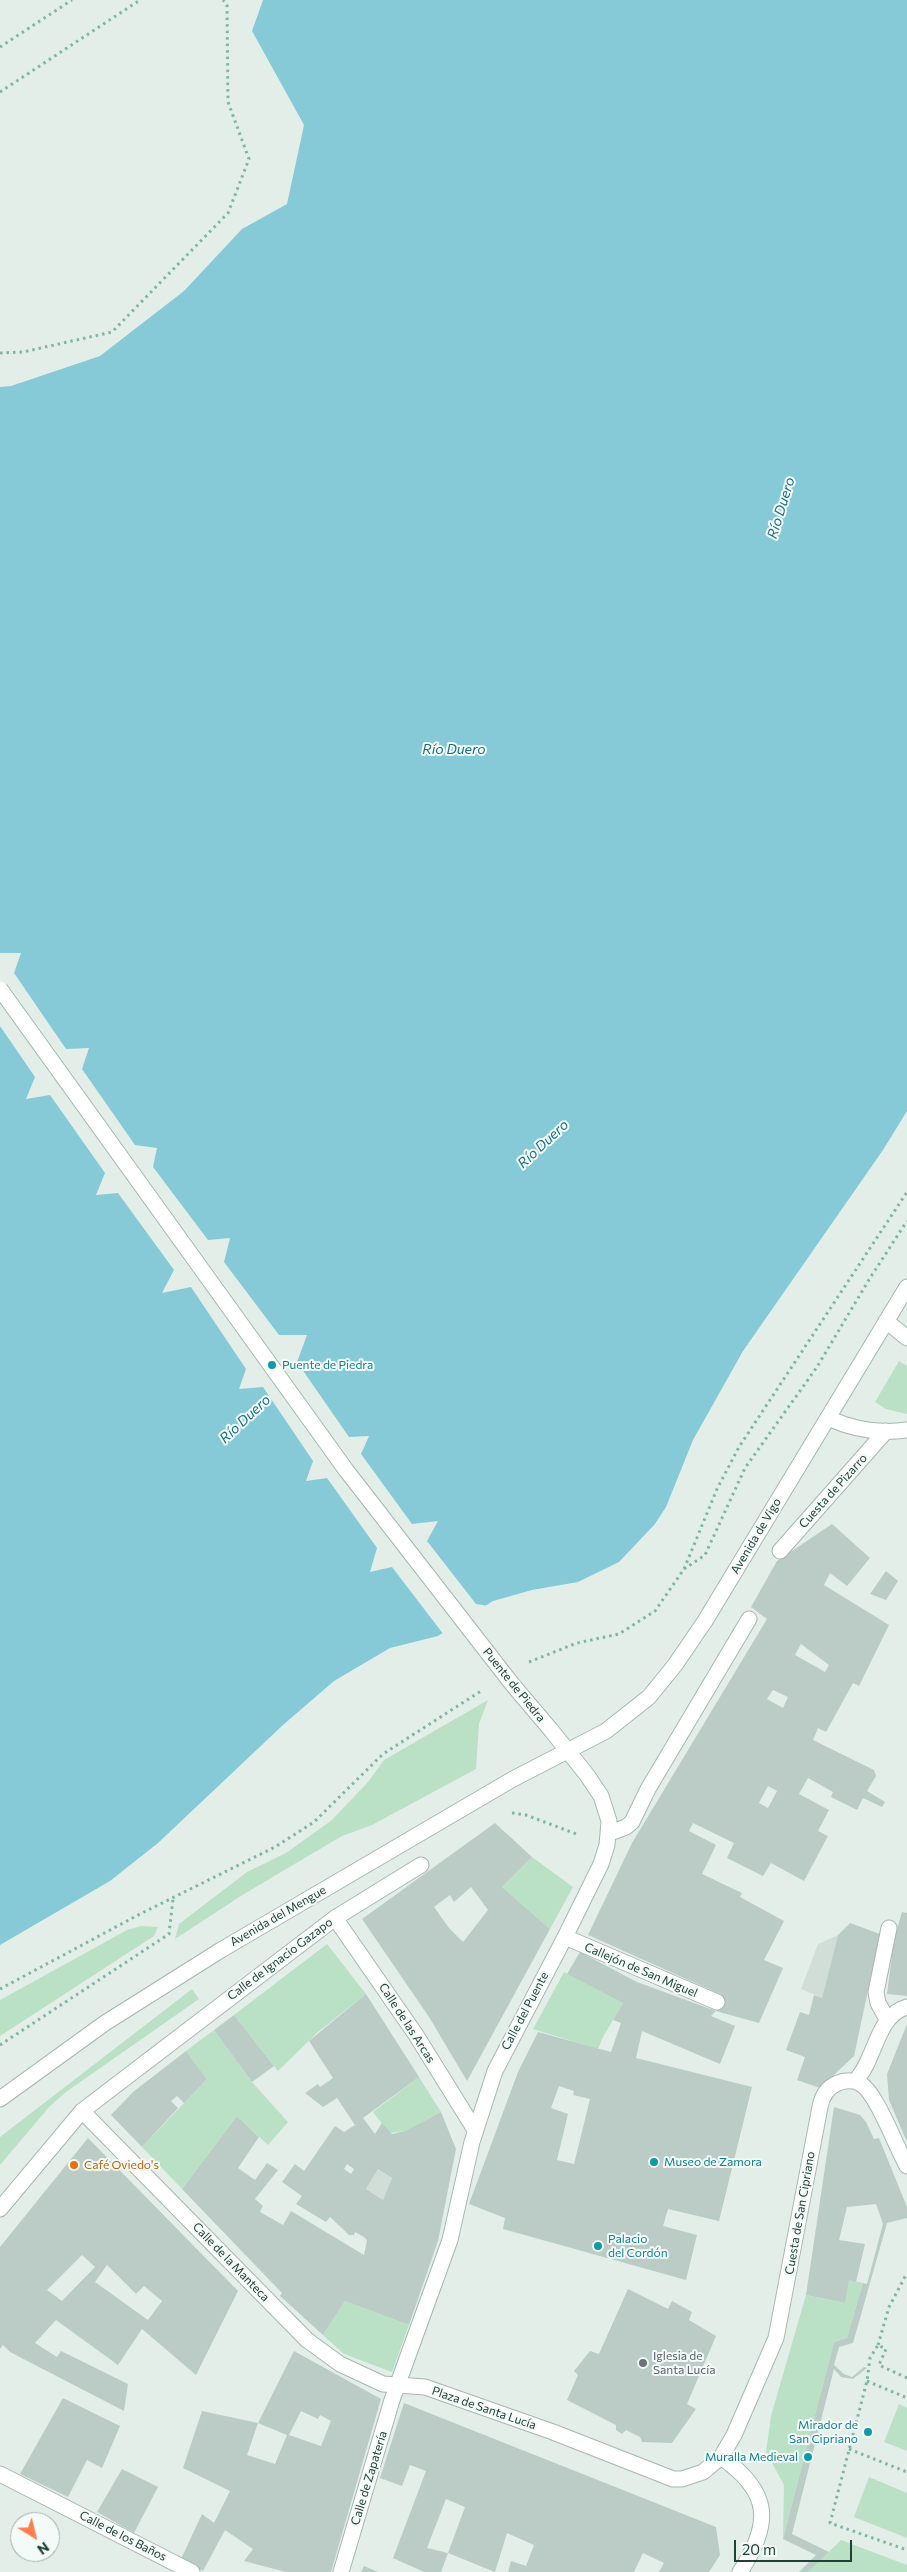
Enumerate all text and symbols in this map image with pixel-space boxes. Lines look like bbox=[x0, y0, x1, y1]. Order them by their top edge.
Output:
water label: Río Duero bbox=[764, 475, 798, 541]
water label: Río Duero bbox=[422, 741, 486, 757]
water label: Río Duero bbox=[514, 1116, 572, 1172]
place label: Puente de Piedra bbox=[282, 1358, 373, 1372]
marker: Puente de Piedra bbox=[266, 1359, 278, 1371]
water label: Río Duero bbox=[216, 1391, 274, 1447]
street label: Cuesta de Pizarro bbox=[796, 1451, 870, 1531]
street label: Avenida de Vigo bbox=[728, 1495, 784, 1577]
street label: Puente de Piedra bbox=[480, 1645, 548, 1725]
street label: Avenida del Mengue bbox=[227, 1883, 329, 1949]
street label: Calle de Ignacio Gazapo bbox=[225, 1915, 335, 2003]
street label: Callejón de San Miguel bbox=[582, 1940, 700, 2000]
street label: Calle del Puente bbox=[498, 1969, 552, 2053]
street label: Calle de las Arcas bbox=[376, 1980, 438, 2066]
street label: Cuesta de San Cipriano bbox=[782, 2150, 818, 2276]
place label: Museo de Zamora bbox=[664, 2155, 762, 2169]
marker: Museo de Zamora bbox=[648, 2156, 660, 2168]
place label: Café Oviedo's bbox=[84, 2158, 159, 2172]
marker: Café Oviedo's bbox=[68, 2159, 80, 2171]
street label: Calle de la Manteca bbox=[190, 2219, 272, 2305]
place label: Palacio del Cordón bbox=[608, 2232, 668, 2260]
marker: Palacio del Cordón bbox=[592, 2240, 604, 2252]
place label: Iglesia de Santa Lucía bbox=[653, 2349, 716, 2377]
marker: Iglesia de Santa Lucía bbox=[637, 2357, 649, 2369]
street label: Plaza de Santa Lucía bbox=[430, 2383, 538, 2433]
place label: Mirador de San Cipriano bbox=[789, 2418, 858, 2446]
marker: Mirador de San Cipriano bbox=[862, 2426, 874, 2438]
street label: Calle de Zapatería bbox=[348, 2429, 390, 2527]
place label: Muralla Medieval bbox=[705, 2450, 798, 2464]
marker: Muralla Medieval bbox=[802, 2451, 814, 2463]
street label: Calle de los Baños bbox=[77, 2508, 169, 2564]
north arrow bbox=[10, 2512, 60, 2562]
scale bar bbox=[737, 2530, 854, 2562]
text: N bbox=[34, 2539, 53, 2559]
text: 20 m bbox=[742, 2540, 776, 2558]

